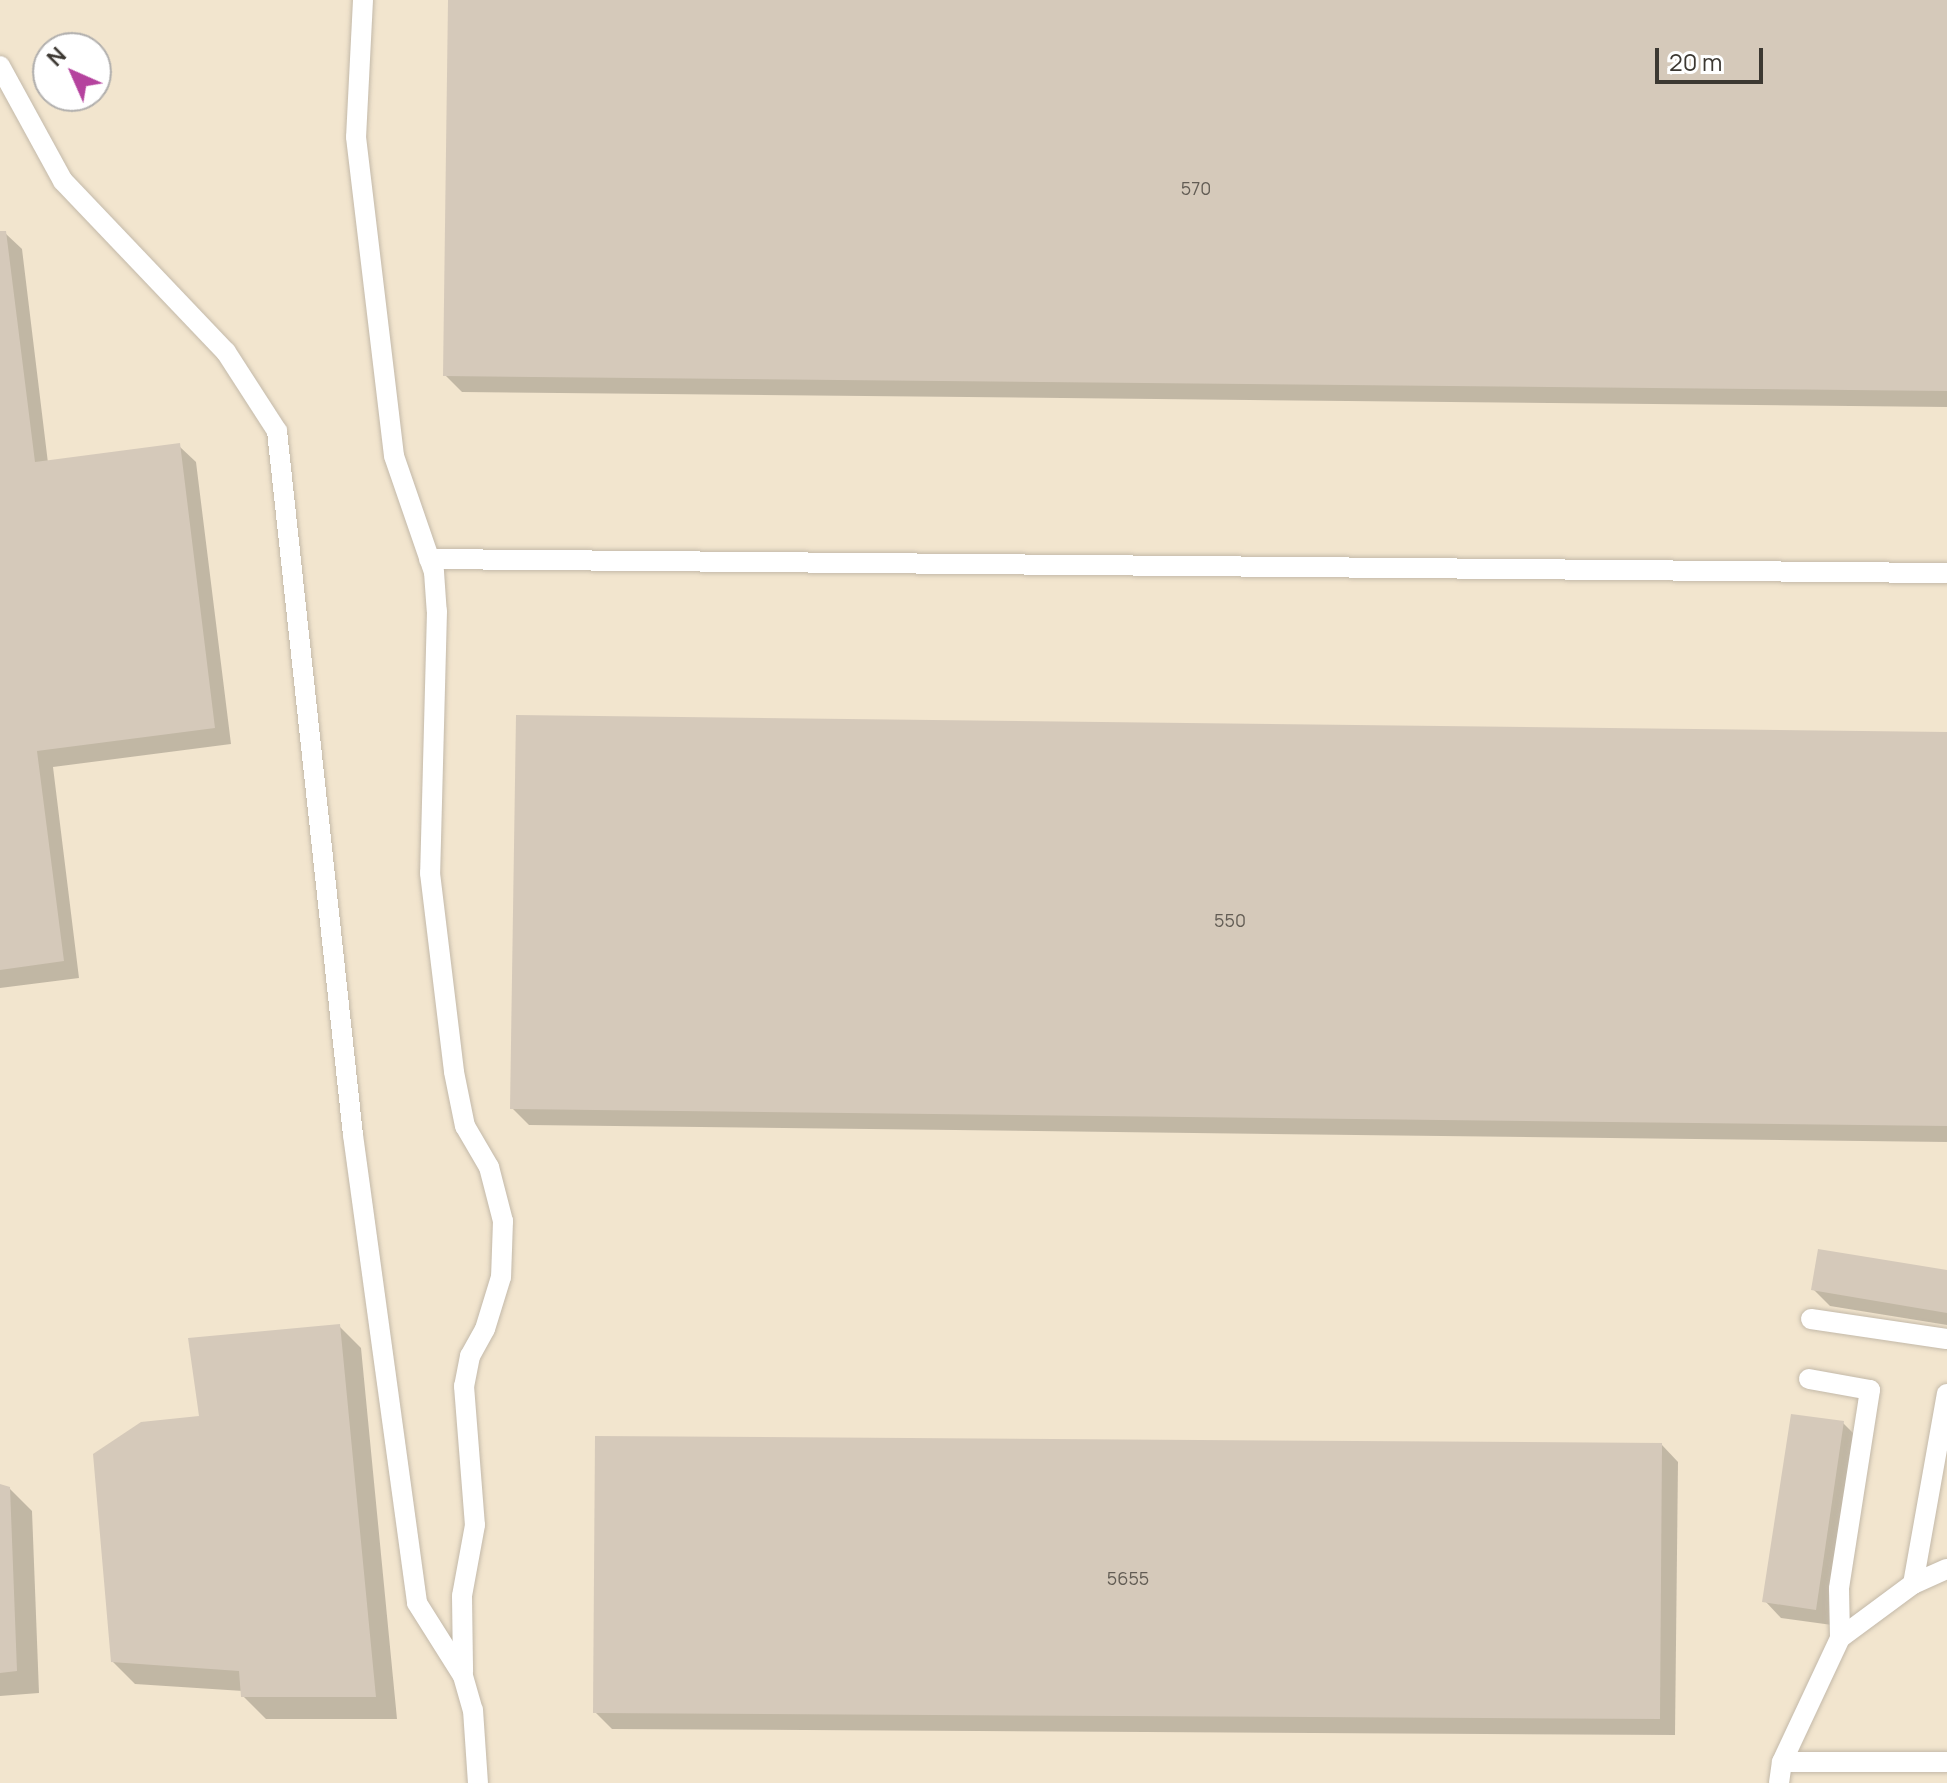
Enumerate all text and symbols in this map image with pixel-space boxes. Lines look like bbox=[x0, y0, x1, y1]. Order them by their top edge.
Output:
north arrow bbox=[32, 32, 112, 112]
scale bar bbox=[1659, 32, 1767, 82]
text: N bbox=[40, 40, 73, 73]
text: 20 m bbox=[1669, 45, 1722, 78]
house number: 570 bbox=[1181, 177, 1211, 199]
house number: 550 bbox=[1214, 909, 1246, 931]
house number: 5655 bbox=[1107, 1567, 1149, 1589]

